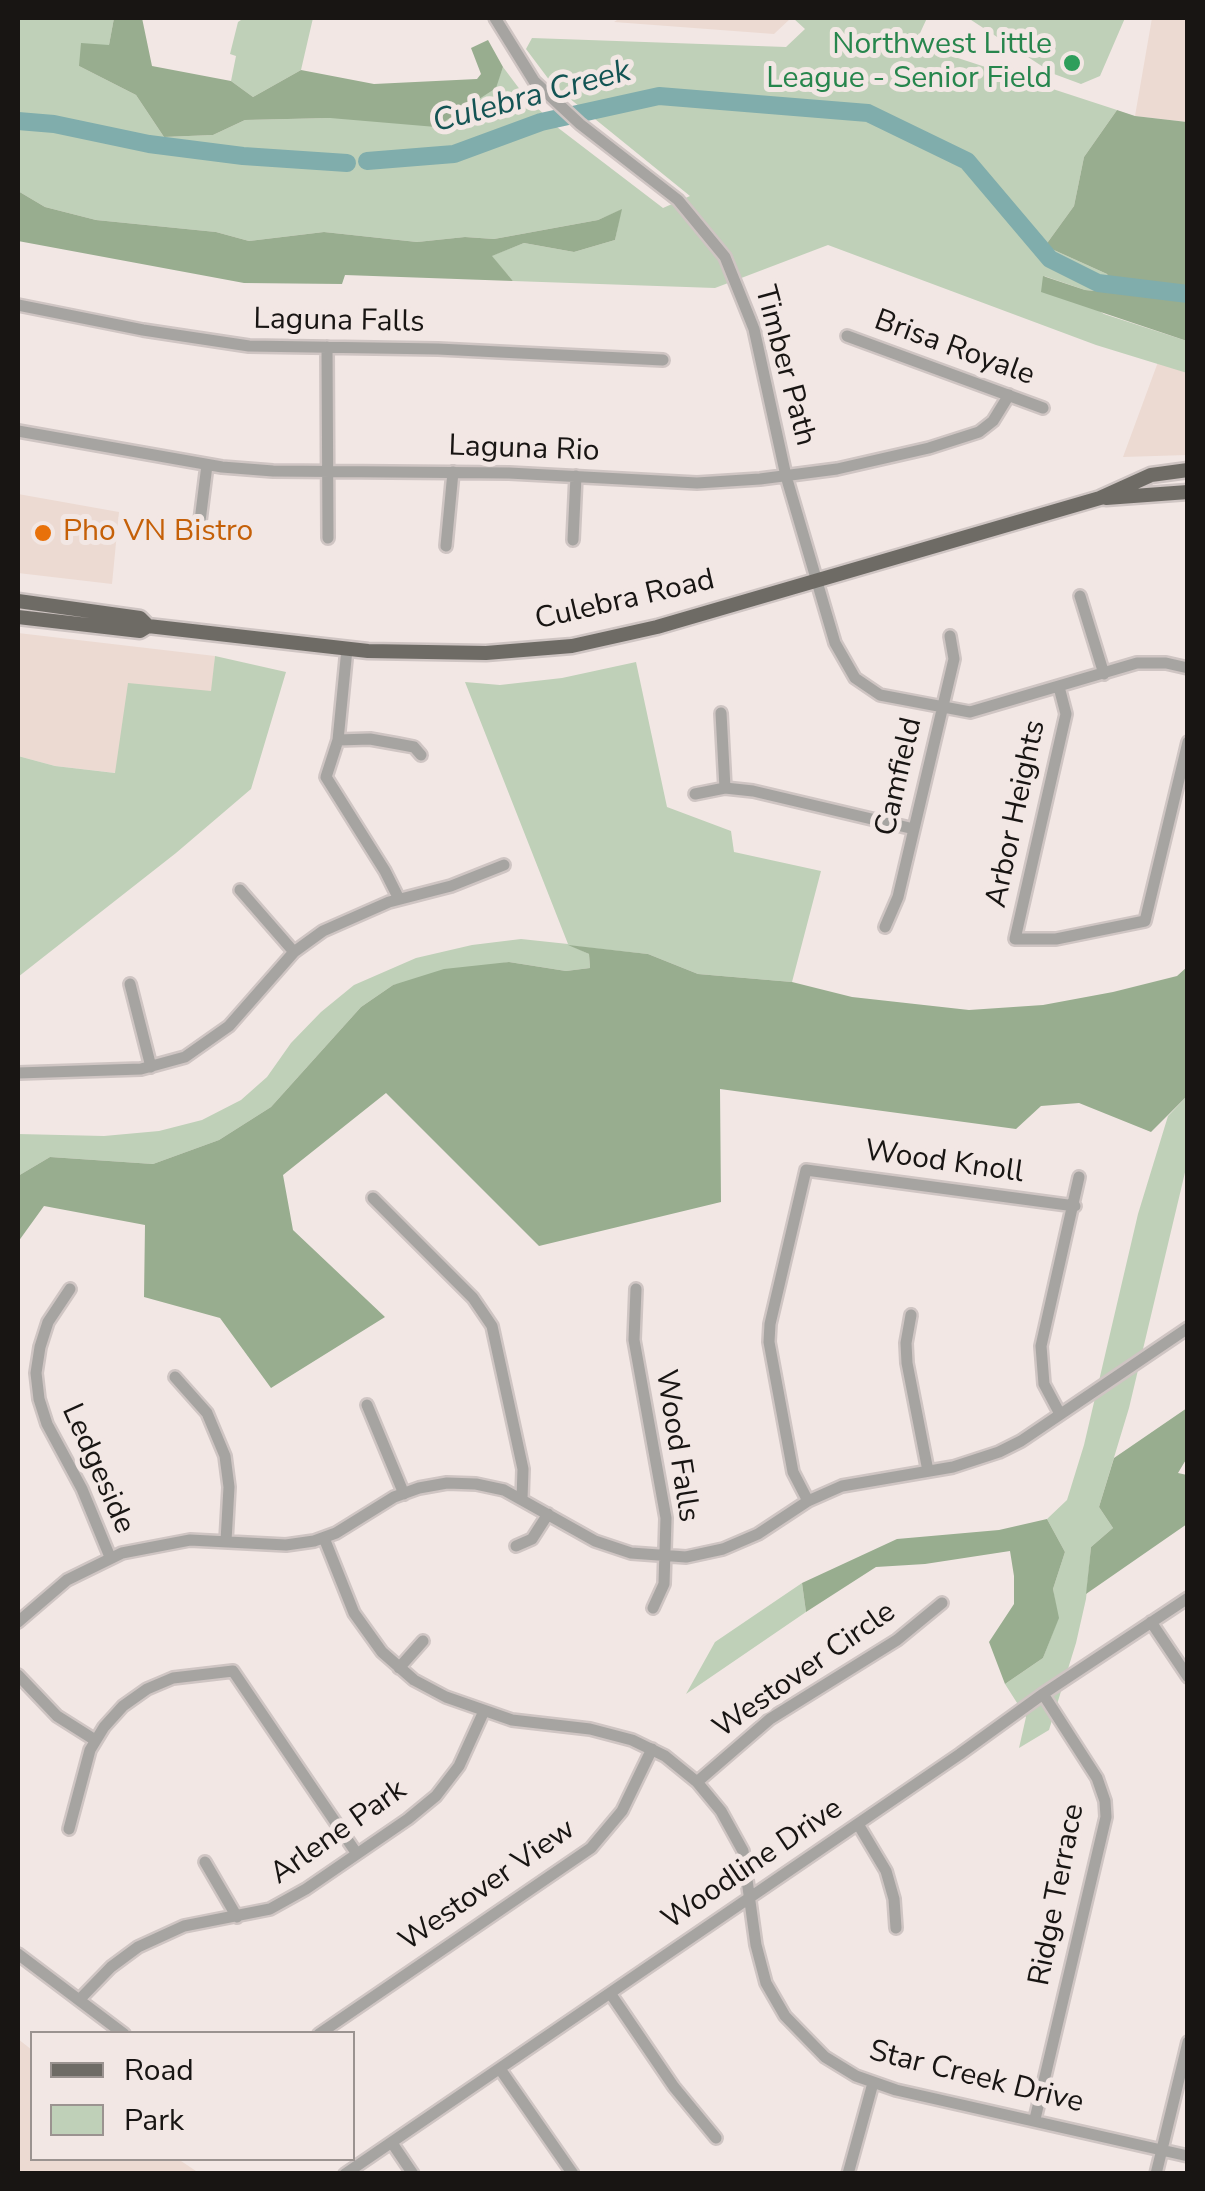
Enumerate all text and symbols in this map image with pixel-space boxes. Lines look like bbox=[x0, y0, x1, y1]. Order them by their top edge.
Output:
place label: Northwest Little League - Senior Field bbox=[766, 28, 1052, 98]
marker: Northwest Little League - Senior Field bbox=[1061, 52, 1083, 74]
water label: Culebra Creek bbox=[429, 53, 635, 143]
street label: Timber Path bbox=[745, 282, 823, 450]
street label: Laguna Falls bbox=[253, 303, 425, 341]
street label: Brisa Royale bbox=[869, 303, 1039, 395]
street label: Laguna Rio bbox=[448, 429, 600, 471]
place label: Pho VN Bistro bbox=[63, 515, 253, 551]
marker: Pho VN Bistro bbox=[32, 522, 54, 544]
street label: Culebra Road bbox=[532, 563, 718, 639]
street label: Camfield bbox=[869, 714, 931, 840]
street label: Arbor Heights bbox=[980, 717, 1054, 911]
street label: Wood Knoll bbox=[862, 1134, 1026, 1192]
street label: Wood Falls bbox=[646, 1367, 706, 1525]
street label: Ledgeside bbox=[52, 1399, 142, 1539]
street label: Westover Circle bbox=[707, 1595, 903, 1747]
street label: Arlene Park bbox=[264, 1773, 414, 1893]
street label: Woodline Drive bbox=[656, 1791, 850, 1939]
street label: Ridge Terrace bbox=[1023, 1801, 1093, 1989]
street label: Westover View bbox=[393, 1812, 583, 1960]
legend bbox=[30, 2031, 355, 2161]
street label: Star Creek Drive bbox=[865, 2034, 1087, 2122]
text: Road bbox=[124, 2050, 194, 2091]
text: Park bbox=[124, 2100, 184, 2141]

